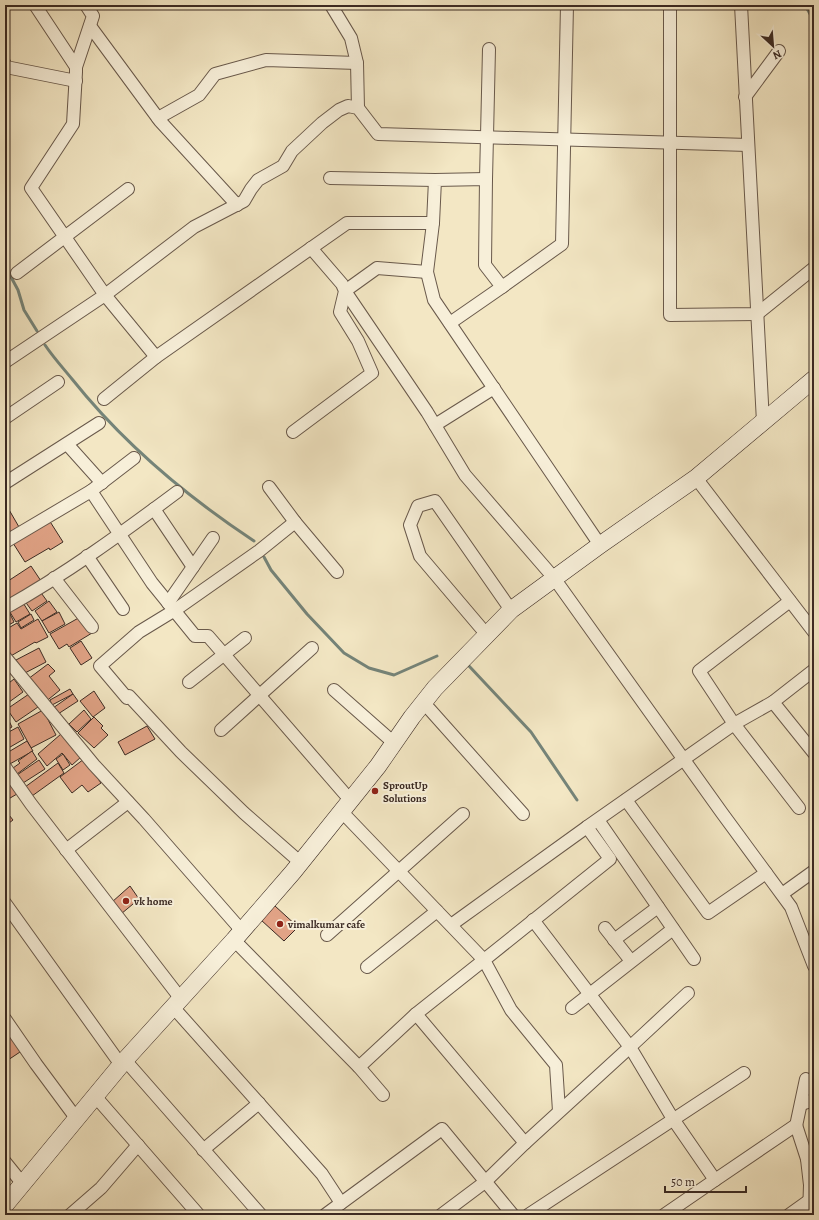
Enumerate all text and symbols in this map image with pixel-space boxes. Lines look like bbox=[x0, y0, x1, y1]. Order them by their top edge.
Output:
north arrow bbox=[753, 26, 793, 66]
text: N bbox=[770, 46, 784, 63]
place label: SproutUp Solutions bbox=[383, 778, 428, 806]
marker: SproutUp Solutions bbox=[370, 786, 380, 796]
place label: vk home bbox=[133, 894, 173, 909]
marker: vk home bbox=[121, 896, 131, 906]
place label: vimalkumar cafe bbox=[287, 917, 365, 932]
marker: vimalkumar cafe bbox=[275, 919, 285, 929]
scale bar bbox=[665, 1168, 746, 1194]
text: 50 m bbox=[671, 1174, 695, 1190]

